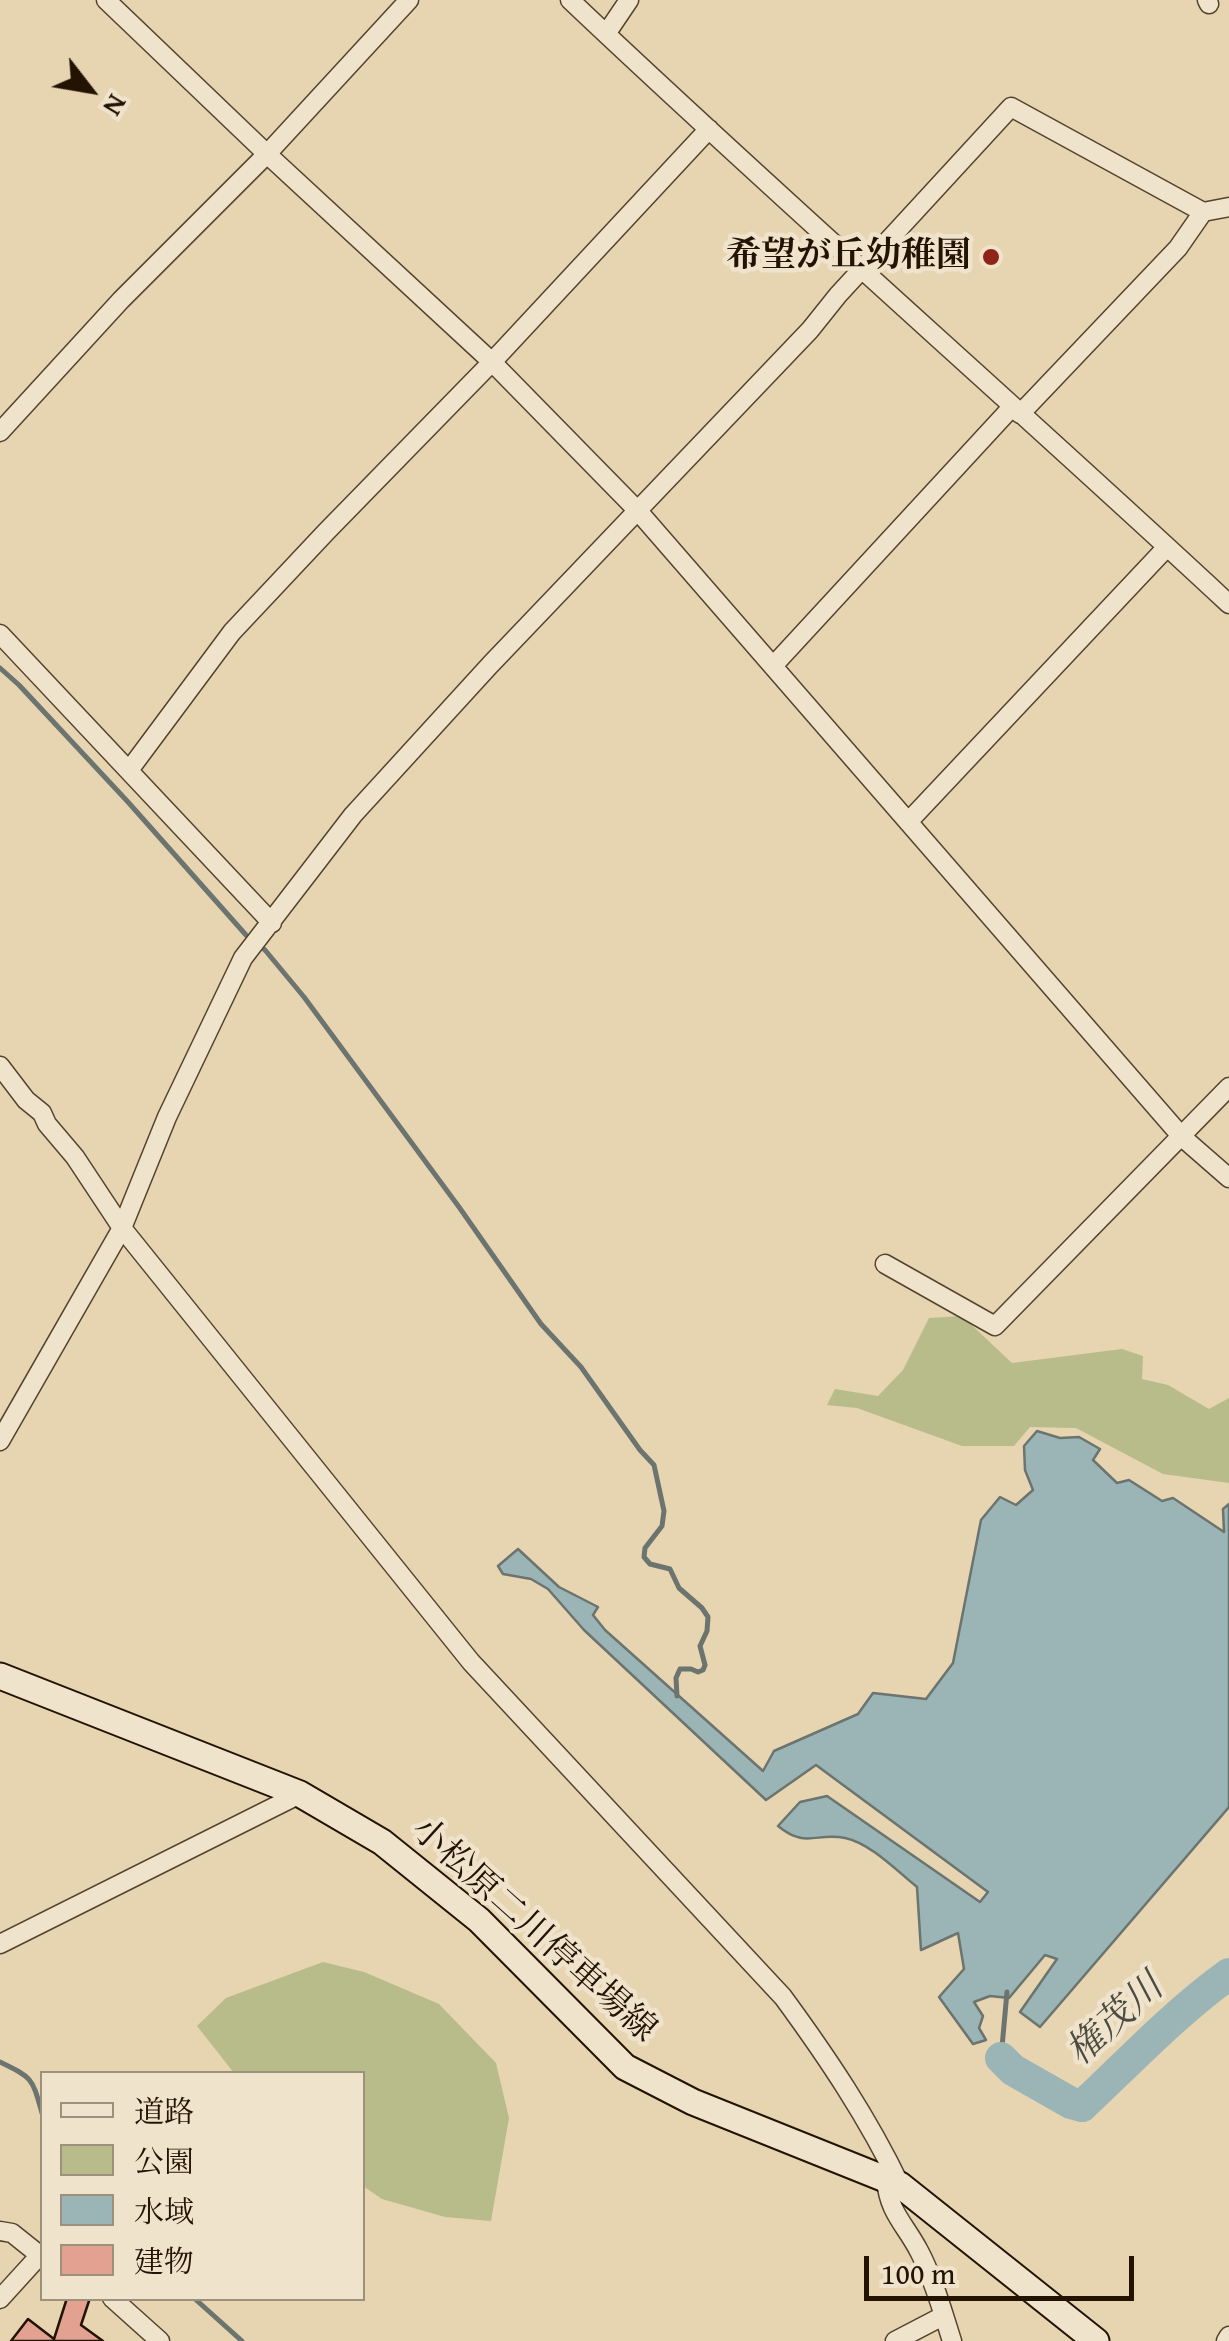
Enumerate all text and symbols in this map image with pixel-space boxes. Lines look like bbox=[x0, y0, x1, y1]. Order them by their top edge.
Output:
north arrow bbox=[40, 40, 140, 140]
text: N bbox=[94, 87, 139, 124]
place label: 希望が丘幼稚園 bbox=[726, 236, 971, 278]
marker: 希望が丘幼稚園 bbox=[980, 246, 1002, 268]
street label: 小松原二川停車場線 bbox=[402, 1810, 664, 2052]
water label: 権茂川 bbox=[1058, 1966, 1174, 2076]
legend bbox=[40, 2071, 365, 2301]
text: 道路 bbox=[134, 2089, 194, 2133]
text: 公園 bbox=[134, 2139, 194, 2183]
text: 水域 bbox=[134, 2189, 194, 2233]
scale bar bbox=[869, 2236, 1139, 2298]
text: 建物 bbox=[134, 2239, 194, 2283]
text: 100 m bbox=[881, 2251, 955, 2295]

